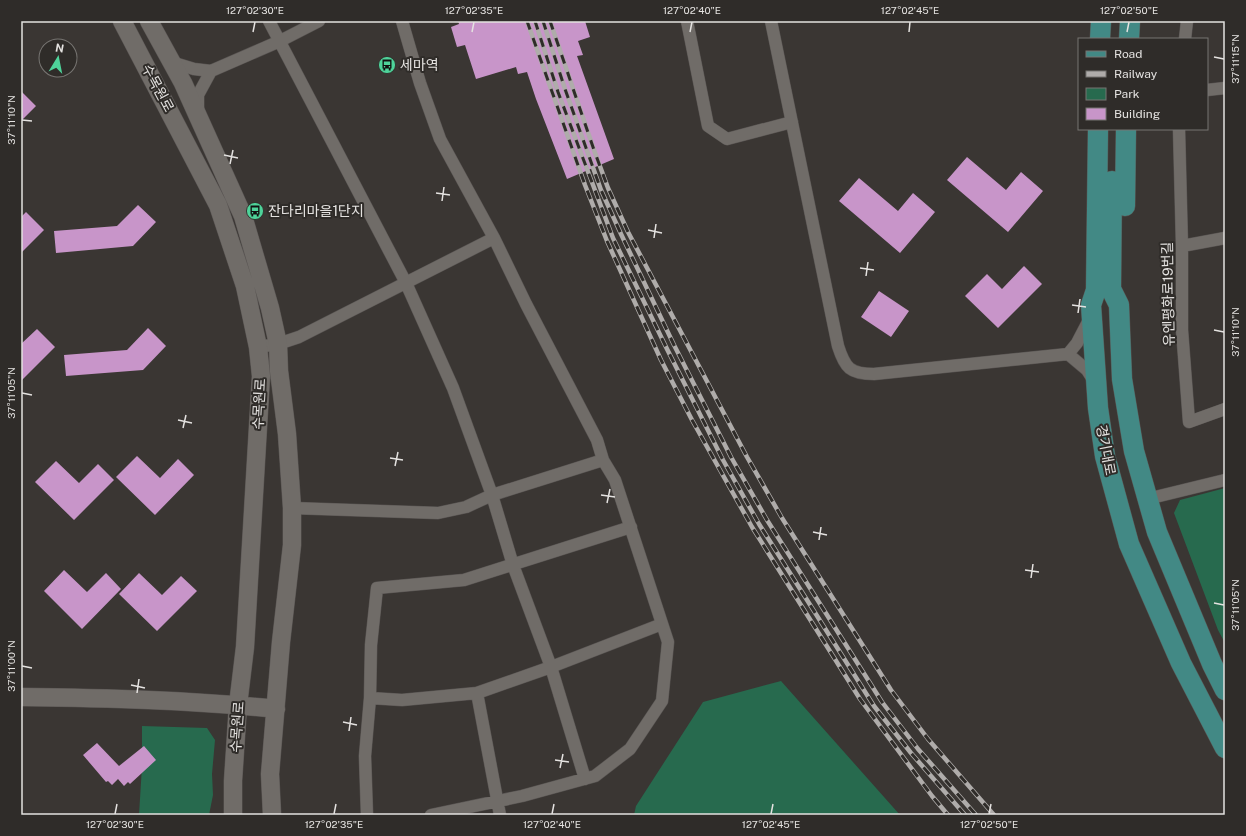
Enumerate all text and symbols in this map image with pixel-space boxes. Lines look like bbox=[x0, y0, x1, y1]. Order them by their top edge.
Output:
text: 127°02'30"E bbox=[226, 4, 284, 16]
text: 127°02'35"E bbox=[445, 4, 503, 16]
text: 127°02'40"E bbox=[663, 4, 721, 16]
text: 127°02'45"E bbox=[881, 4, 939, 16]
text: 127°02'50"E bbox=[1100, 4, 1158, 16]
text: 37°11'15"N bbox=[1229, 34, 1241, 84]
north arrow bbox=[38, 38, 78, 78]
legend bbox=[1078, 38, 1208, 130]
text: N bbox=[54, 41, 65, 55]
text: Road bbox=[1114, 47, 1142, 61]
bus stop icon: 세마역 bbox=[377, 55, 397, 75]
place label: 세마역 bbox=[400, 57, 439, 73]
street label: 수목원로 bbox=[139, 61, 177, 115]
text: Railway bbox=[1114, 67, 1158, 81]
text: Park bbox=[1114, 87, 1140, 101]
text: 37°11'10"N bbox=[5, 95, 17, 145]
text: Building bbox=[1114, 107, 1160, 121]
bus stop icon: 잔다리마을1단지 bbox=[245, 201, 265, 221]
place label: 잔다리마을1단지 bbox=[268, 203, 364, 219]
street label: 유엔평화로19번길 bbox=[1159, 242, 1177, 346]
text: 37°11'10"N bbox=[1229, 307, 1241, 357]
text: 37°11'05"N bbox=[5, 367, 17, 419]
street label: 수목원로 bbox=[250, 378, 268, 430]
street label: 경기대로 bbox=[1093, 423, 1119, 477]
text: 37°11'05"N bbox=[1229, 579, 1241, 631]
text: 37°11'00"N bbox=[5, 640, 17, 692]
street label: 수목원로 bbox=[227, 701, 247, 753]
text: 127°02'30"E bbox=[86, 818, 144, 830]
text: 127°02'35"E bbox=[305, 818, 363, 830]
text: 127°02'40"E bbox=[523, 818, 581, 830]
text: 127°02'45"E bbox=[742, 818, 800, 830]
text: 127°02'50"E bbox=[960, 818, 1018, 830]

